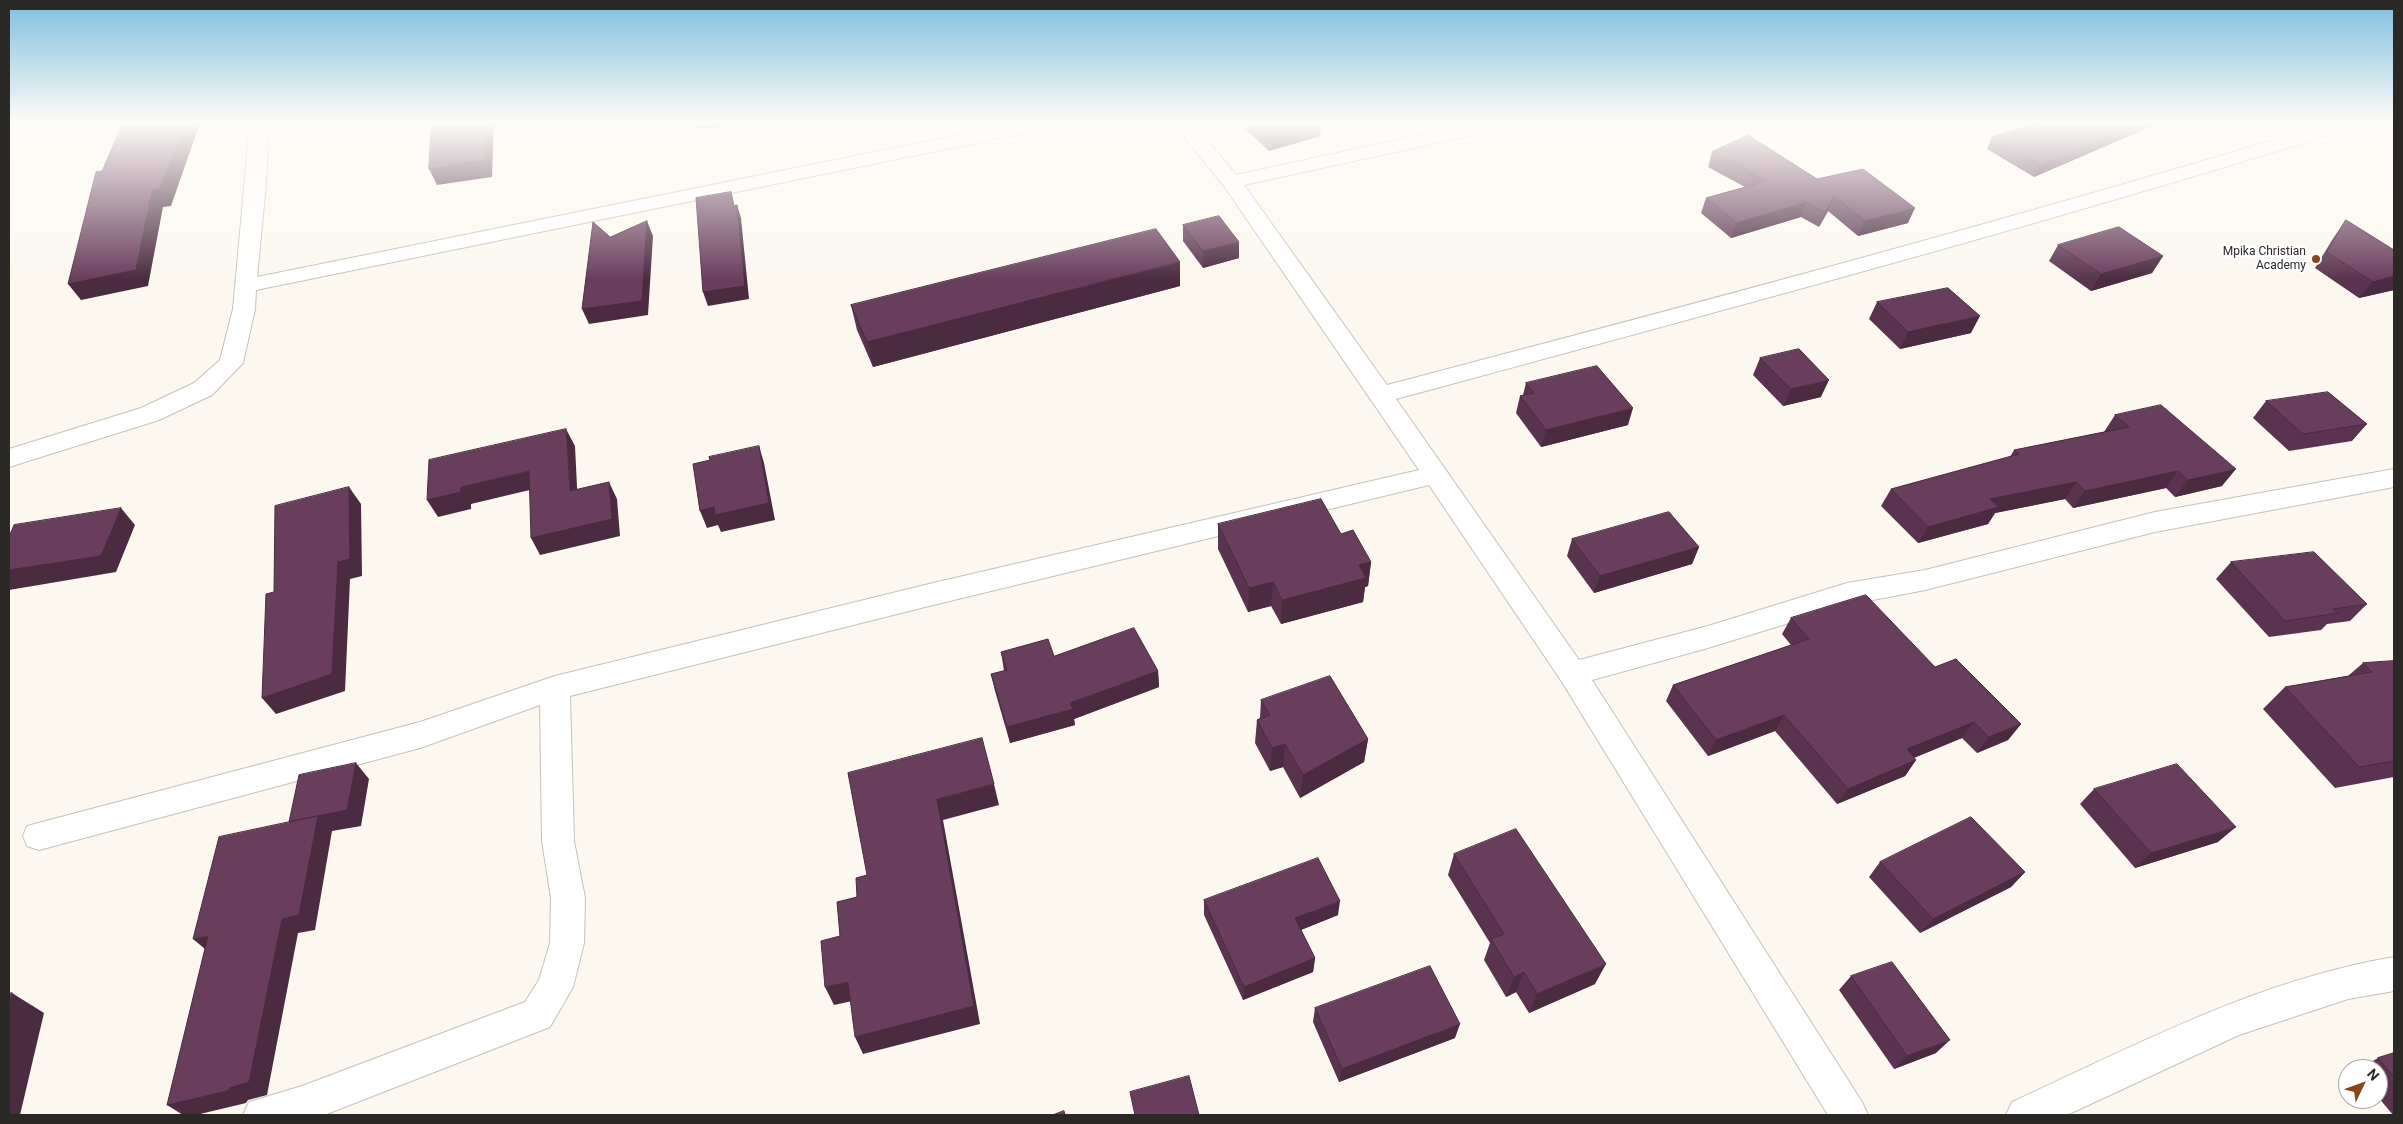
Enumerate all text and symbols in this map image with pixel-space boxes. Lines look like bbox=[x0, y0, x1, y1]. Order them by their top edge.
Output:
place label: Mpika Christian Academy bbox=[2223, 245, 2306, 273]
marker: Mpika Christian Academy bbox=[2310, 253, 2322, 265]
north arrow bbox=[2338, 1059, 2388, 1109]
text: N bbox=[2364, 1066, 2383, 1084]

